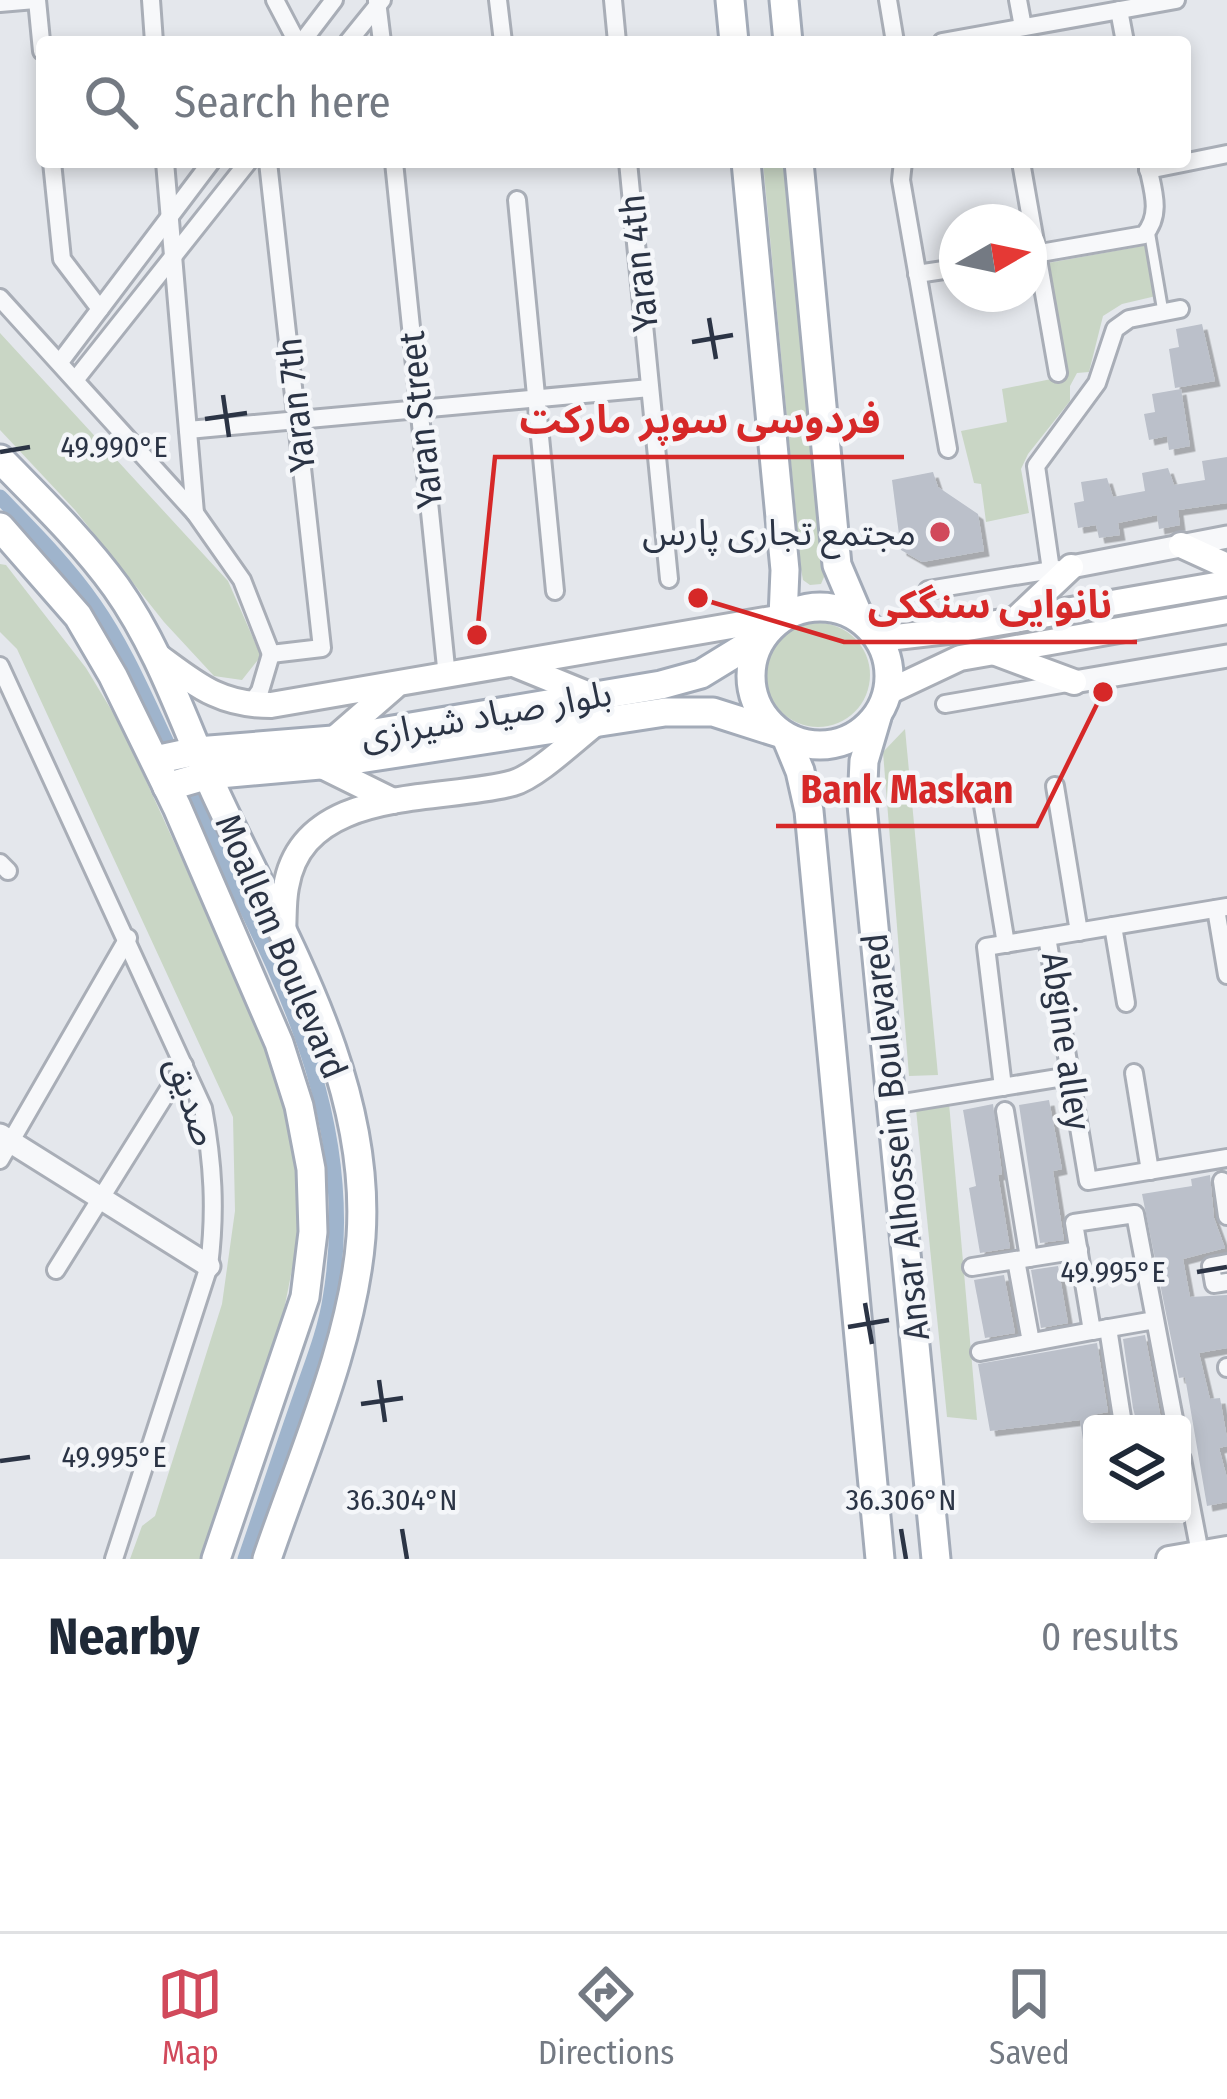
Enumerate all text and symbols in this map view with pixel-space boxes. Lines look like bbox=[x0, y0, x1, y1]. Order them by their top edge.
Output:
search box bbox=[36, 36, 1191, 168]
icon: search bbox=[78, 69, 144, 135]
text: Search here bbox=[174, 75, 391, 129]
street label: Yaran 4th bbox=[610, 192, 668, 334]
north arrow bbox=[939, 204, 1047, 312]
street label: Yaran Street bbox=[390, 329, 452, 511]
street label: Yaran 7th bbox=[267, 336, 325, 474]
callout: فردوسی سوپر مارکت bbox=[495, 382, 904, 457]
text: فردوسی سوپر مارکت bbox=[520, 397, 880, 446]
text: 49.990°E bbox=[60, 429, 168, 465]
place label: مجتمع تجاری پارس bbox=[642, 511, 916, 559]
marker: مجتمع تجاری پارس bbox=[927, 519, 953, 545]
callout: نانوایی سنگکی bbox=[844, 567, 1137, 642]
text: نانوایی سنگکی bbox=[868, 582, 1112, 628]
street label: بلوار صیاد شیرازی bbox=[357, 671, 615, 759]
callout: Bank Maskan bbox=[776, 751, 1037, 826]
text: Bank Maskan bbox=[800, 767, 1014, 813]
street label: Moallem Boulevard bbox=[206, 808, 357, 1085]
street label: Ansar Alhossein Boulevared bbox=[853, 931, 939, 1343]
street label: Abgine alley bbox=[1032, 949, 1100, 1133]
street label: صدیق bbox=[157, 1051, 227, 1152]
text: 49.995°E bbox=[1061, 1254, 1165, 1290]
map controls bbox=[1083, 1415, 1191, 1523]
button: layers bbox=[1083, 1415, 1191, 1523]
text: 49.995°E bbox=[62, 1439, 166, 1475]
text: 36.304°N bbox=[347, 1482, 458, 1518]
text: 36.306°N bbox=[845, 1482, 957, 1518]
text: Nearby bbox=[48, 1606, 200, 1668]
text: 0 results bbox=[1041, 1614, 1179, 1660]
tab: Map bbox=[157, 1961, 223, 2073]
tab: Directions bbox=[538, 1961, 674, 2073]
tab: Saved bbox=[989, 1961, 1070, 2073]

